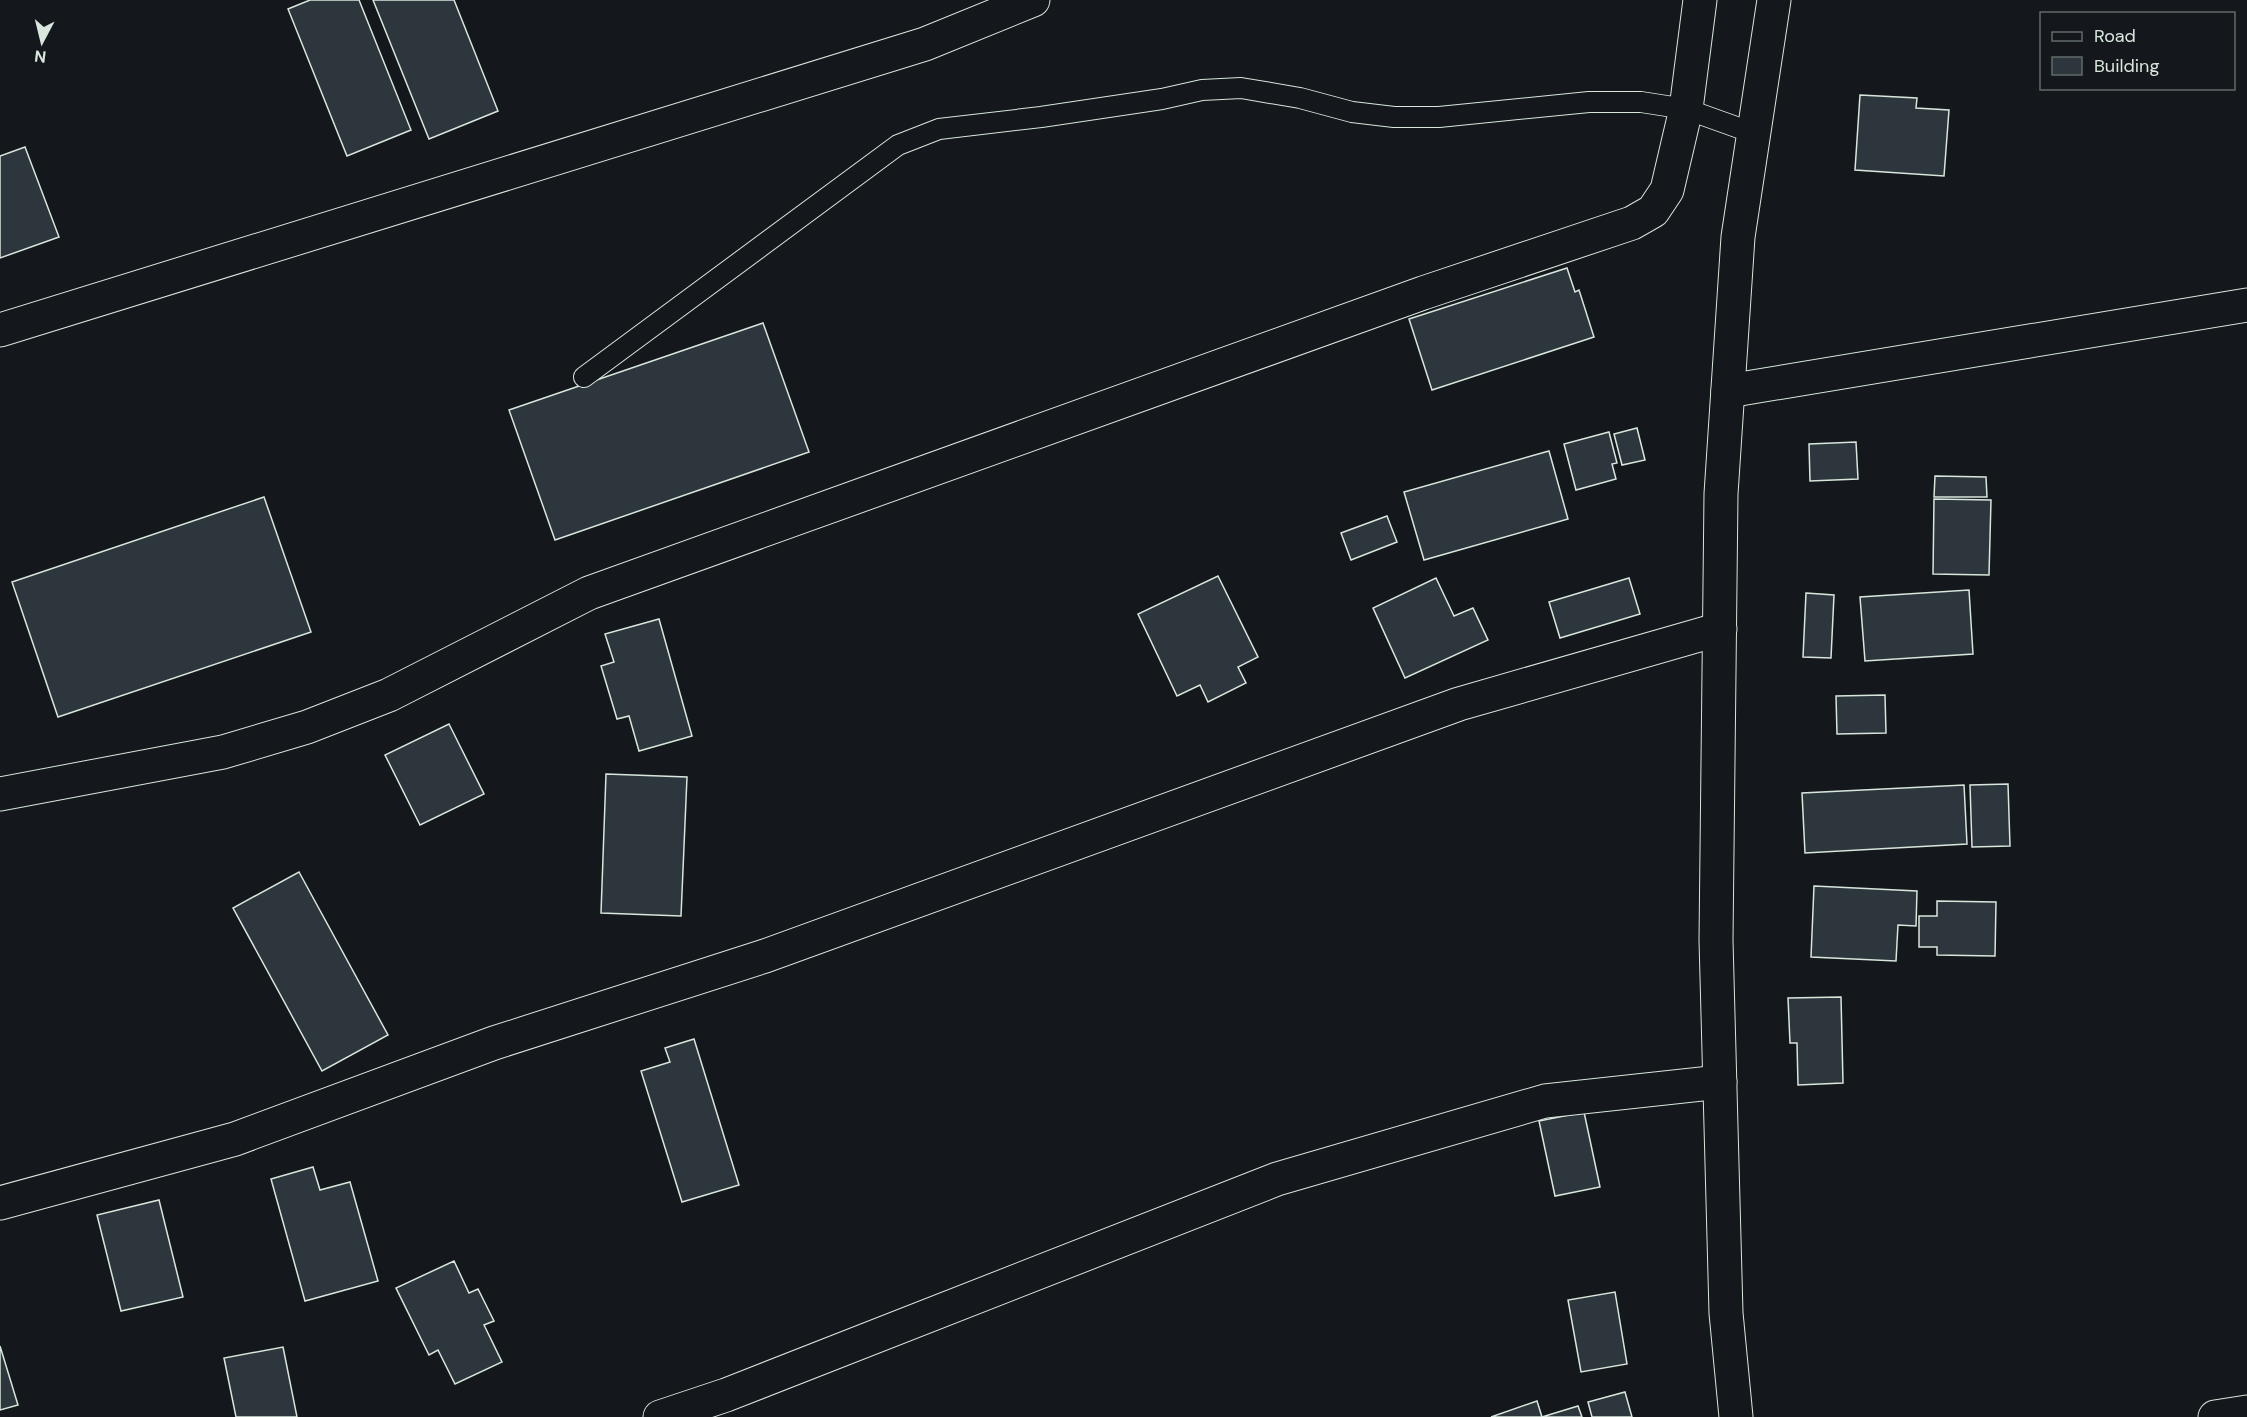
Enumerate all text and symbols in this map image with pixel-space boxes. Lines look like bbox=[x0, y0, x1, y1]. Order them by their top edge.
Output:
north arrow bbox=[12, 12, 72, 72]
legend bbox=[2040, 12, 2235, 90]
text: Road bbox=[2094, 24, 2136, 48]
text: N bbox=[33, 45, 47, 68]
text: Building bbox=[2094, 54, 2159, 78]

